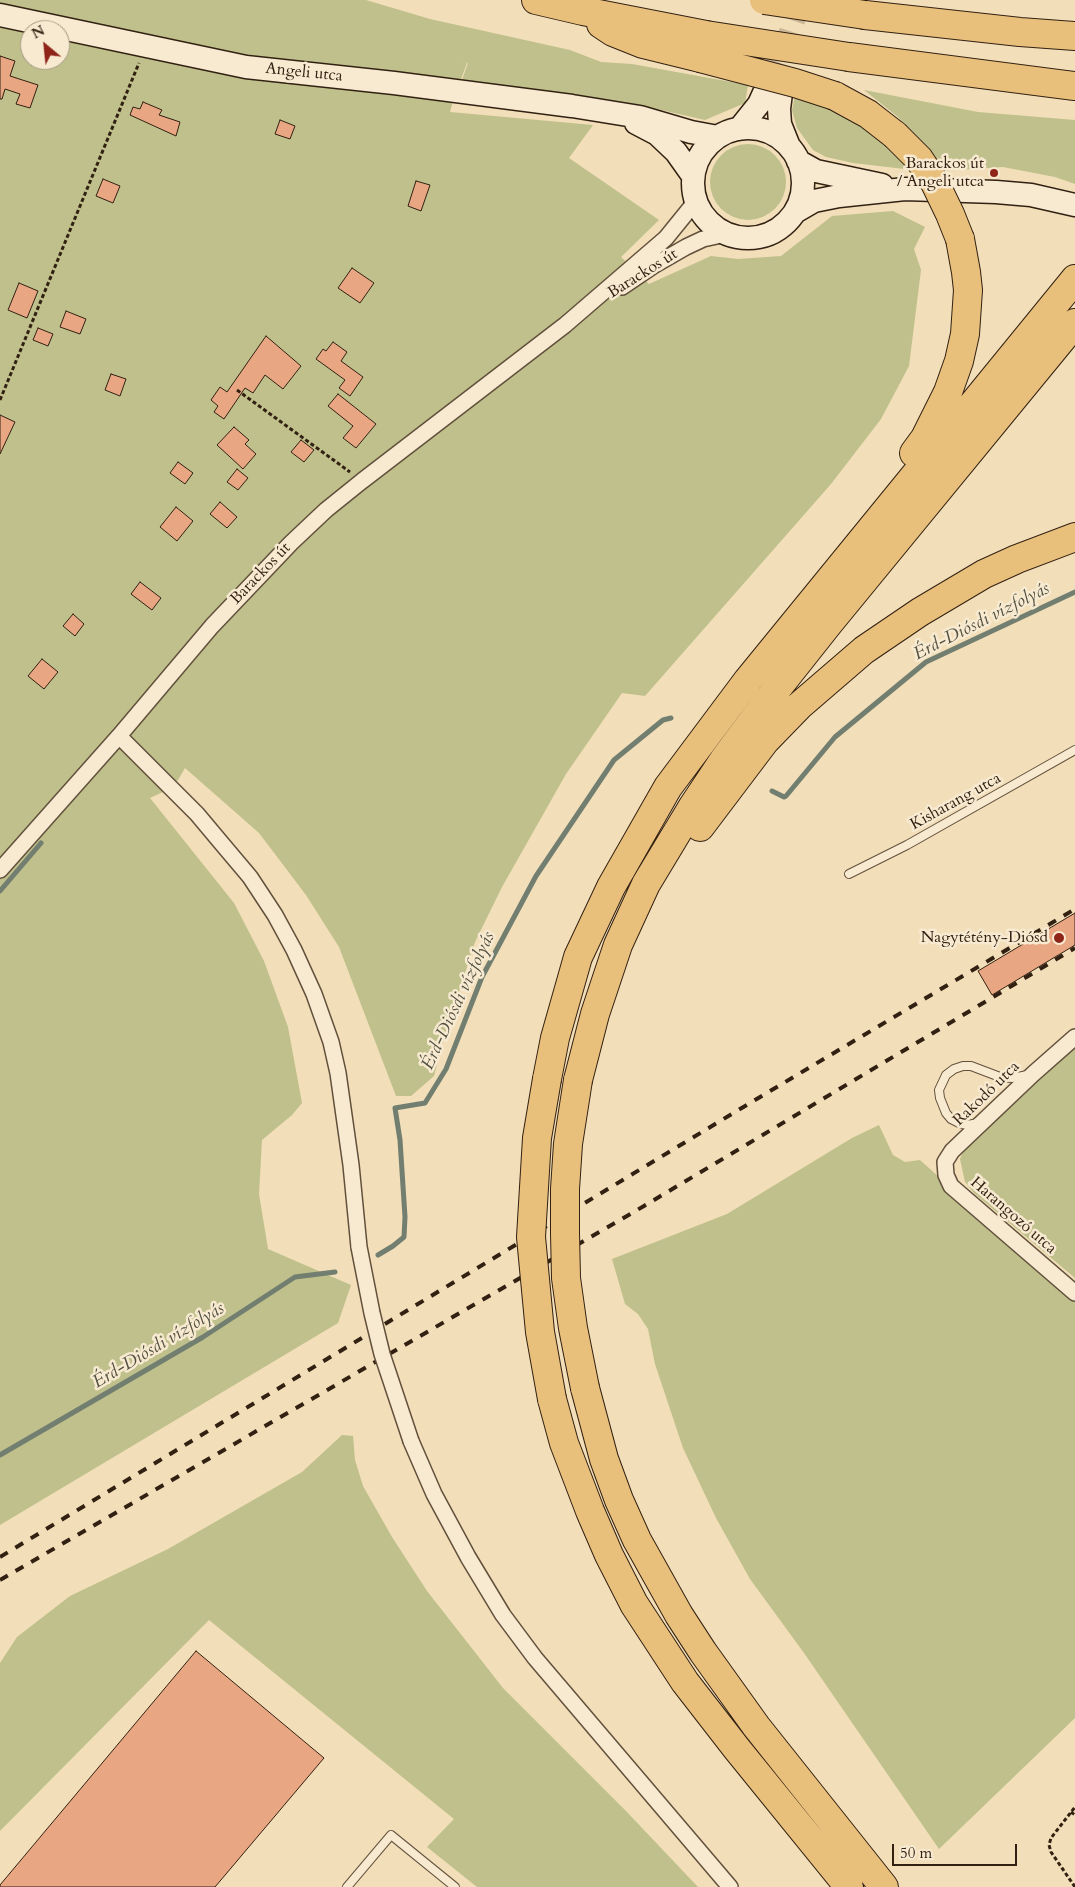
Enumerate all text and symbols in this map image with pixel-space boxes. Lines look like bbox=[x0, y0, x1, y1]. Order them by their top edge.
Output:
north arrow bbox=[20, 20, 70, 70]
text: N bbox=[28, 21, 48, 43]
street label: Angeli utca bbox=[264, 59, 344, 87]
place label: Barackos út / Angeli utca bbox=[897, 154, 984, 192]
marker: Barackos út / Angeli utca bbox=[988, 167, 1000, 179]
street label: Barackos út bbox=[605, 245, 681, 303]
street label: Barackos út bbox=[227, 539, 295, 609]
water label: Érd-Diósdi vízfolyás bbox=[910, 578, 1054, 666]
street label: Kisharang utca bbox=[907, 769, 1005, 835]
place label: Nagytétény-Diósd bbox=[921, 928, 1048, 948]
water label: Érd-Diósdi vízfolyás bbox=[418, 929, 500, 1073]
marker: Nagytétény-Diósd bbox=[1052, 931, 1066, 945]
street label: Rakodó utca bbox=[950, 1058, 1024, 1130]
street label: Harangozó utca bbox=[966, 1173, 1060, 1259]
water label: Érd-Diósdi vízfolyás bbox=[89, 1298, 229, 1394]
scale bar bbox=[895, 1834, 1020, 1866]
text: 50 m bbox=[900, 1843, 932, 1863]

